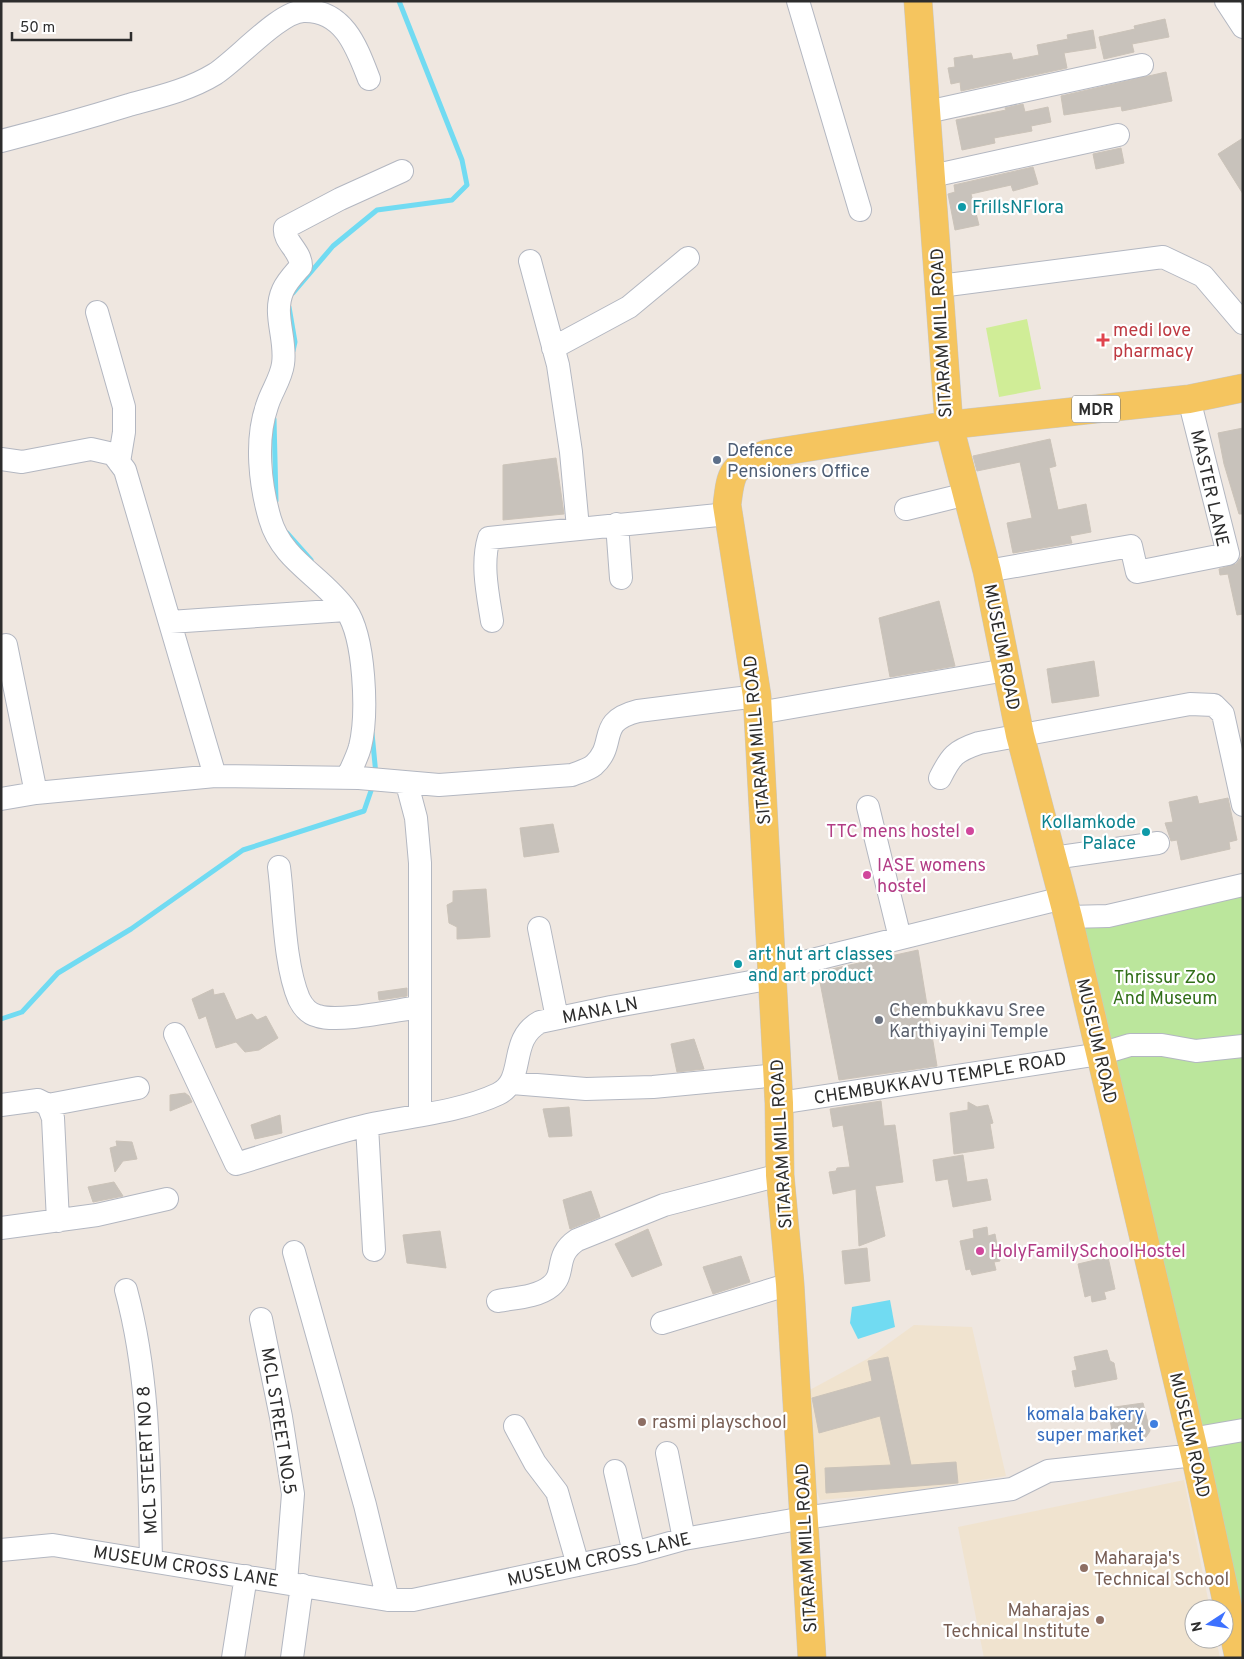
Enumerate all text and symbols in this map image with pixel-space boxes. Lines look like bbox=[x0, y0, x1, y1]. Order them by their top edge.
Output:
scale bar bbox=[12, 10, 131, 42]
text: 50 m bbox=[20, 19, 55, 38]
place label: FrillsNFlora bbox=[972, 197, 1064, 220]
marker: FrillsNFlora bbox=[956, 201, 968, 213]
street label: SITARAM MILL ROAD bbox=[927, 247, 958, 418]
place label: medi love pharmacy bbox=[1113, 320, 1194, 364]
marker: medi love pharmacy bbox=[1097, 334, 1109, 346]
road number: MDR bbox=[1072, 396, 1120, 422]
street label: MASTER LANE bbox=[1184, 428, 1233, 549]
place label: Defence Pensioners Office bbox=[727, 440, 870, 484]
marker: Defence Pensioners Office bbox=[711, 454, 723, 466]
street label: MUSEUM ROAD bbox=[977, 582, 1024, 712]
street label: SITARAM MILL ROAD bbox=[740, 654, 777, 826]
place label: Kollamkode Palace bbox=[1041, 812, 1136, 856]
place label: TTC mens hostel bbox=[826, 821, 960, 844]
marker: TTC mens hostel bbox=[964, 825, 976, 837]
marker: Kollamkode Palace bbox=[1140, 826, 1152, 838]
place label: IASE womens hostel bbox=[877, 855, 986, 899]
marker: IASE womens hostel bbox=[861, 869, 873, 881]
place label: art hut art classes and art product bbox=[748, 944, 893, 988]
marker: art hut art classes and art product bbox=[732, 958, 744, 970]
park label: Thrissur Zoo And Museum bbox=[1112, 967, 1218, 1011]
street label: MUSEUM ROAD bbox=[1070, 976, 1121, 1106]
street label: MANA LN bbox=[560, 993, 640, 1030]
place label: Chembukkavu Sree Karthiyayini Temple bbox=[889, 1000, 1048, 1044]
marker: Chembukkavu Sree Karthiyayini Temple bbox=[873, 1014, 885, 1026]
street label: CHEMBUKKAVU TEMPLE ROAD bbox=[812, 1048, 1068, 1111]
street label: SITARAM MILL ROAD bbox=[767, 1058, 798, 1229]
place label: HolyFamilySchoolHostel bbox=[990, 1241, 1186, 1264]
marker: HolyFamilySchoolHostel bbox=[974, 1245, 986, 1257]
street label: MCL STREET NO.5 bbox=[255, 1346, 300, 1496]
street label: MUSEUM ROAD bbox=[1163, 1370, 1214, 1500]
street label: MCL STEERT NO 8 bbox=[133, 1385, 164, 1535]
place label: komala bakery super market bbox=[1026, 1404, 1144, 1448]
place label: rasmi playschool bbox=[652, 1412, 787, 1435]
marker: rasmi playschool bbox=[636, 1416, 648, 1428]
marker: komala bakery super market bbox=[1148, 1418, 1160, 1430]
street label: SITARAM MILL ROAD bbox=[792, 1462, 823, 1633]
street label: MUSEUM CROSS LANE bbox=[505, 1528, 693, 1593]
street label: MUSEUM CROSS LANE bbox=[91, 1541, 280, 1594]
place label: Maharaja's Technical School bbox=[1094, 1548, 1229, 1592]
marker: Maharaja's Technical School bbox=[1078, 1562, 1090, 1574]
north arrow bbox=[1184, 1599, 1234, 1649]
place label: Maharajas Technical Institute bbox=[943, 1600, 1090, 1644]
marker: Maharajas Technical Institute bbox=[1094, 1614, 1106, 1626]
text: N bbox=[1188, 1620, 1207, 1633]

